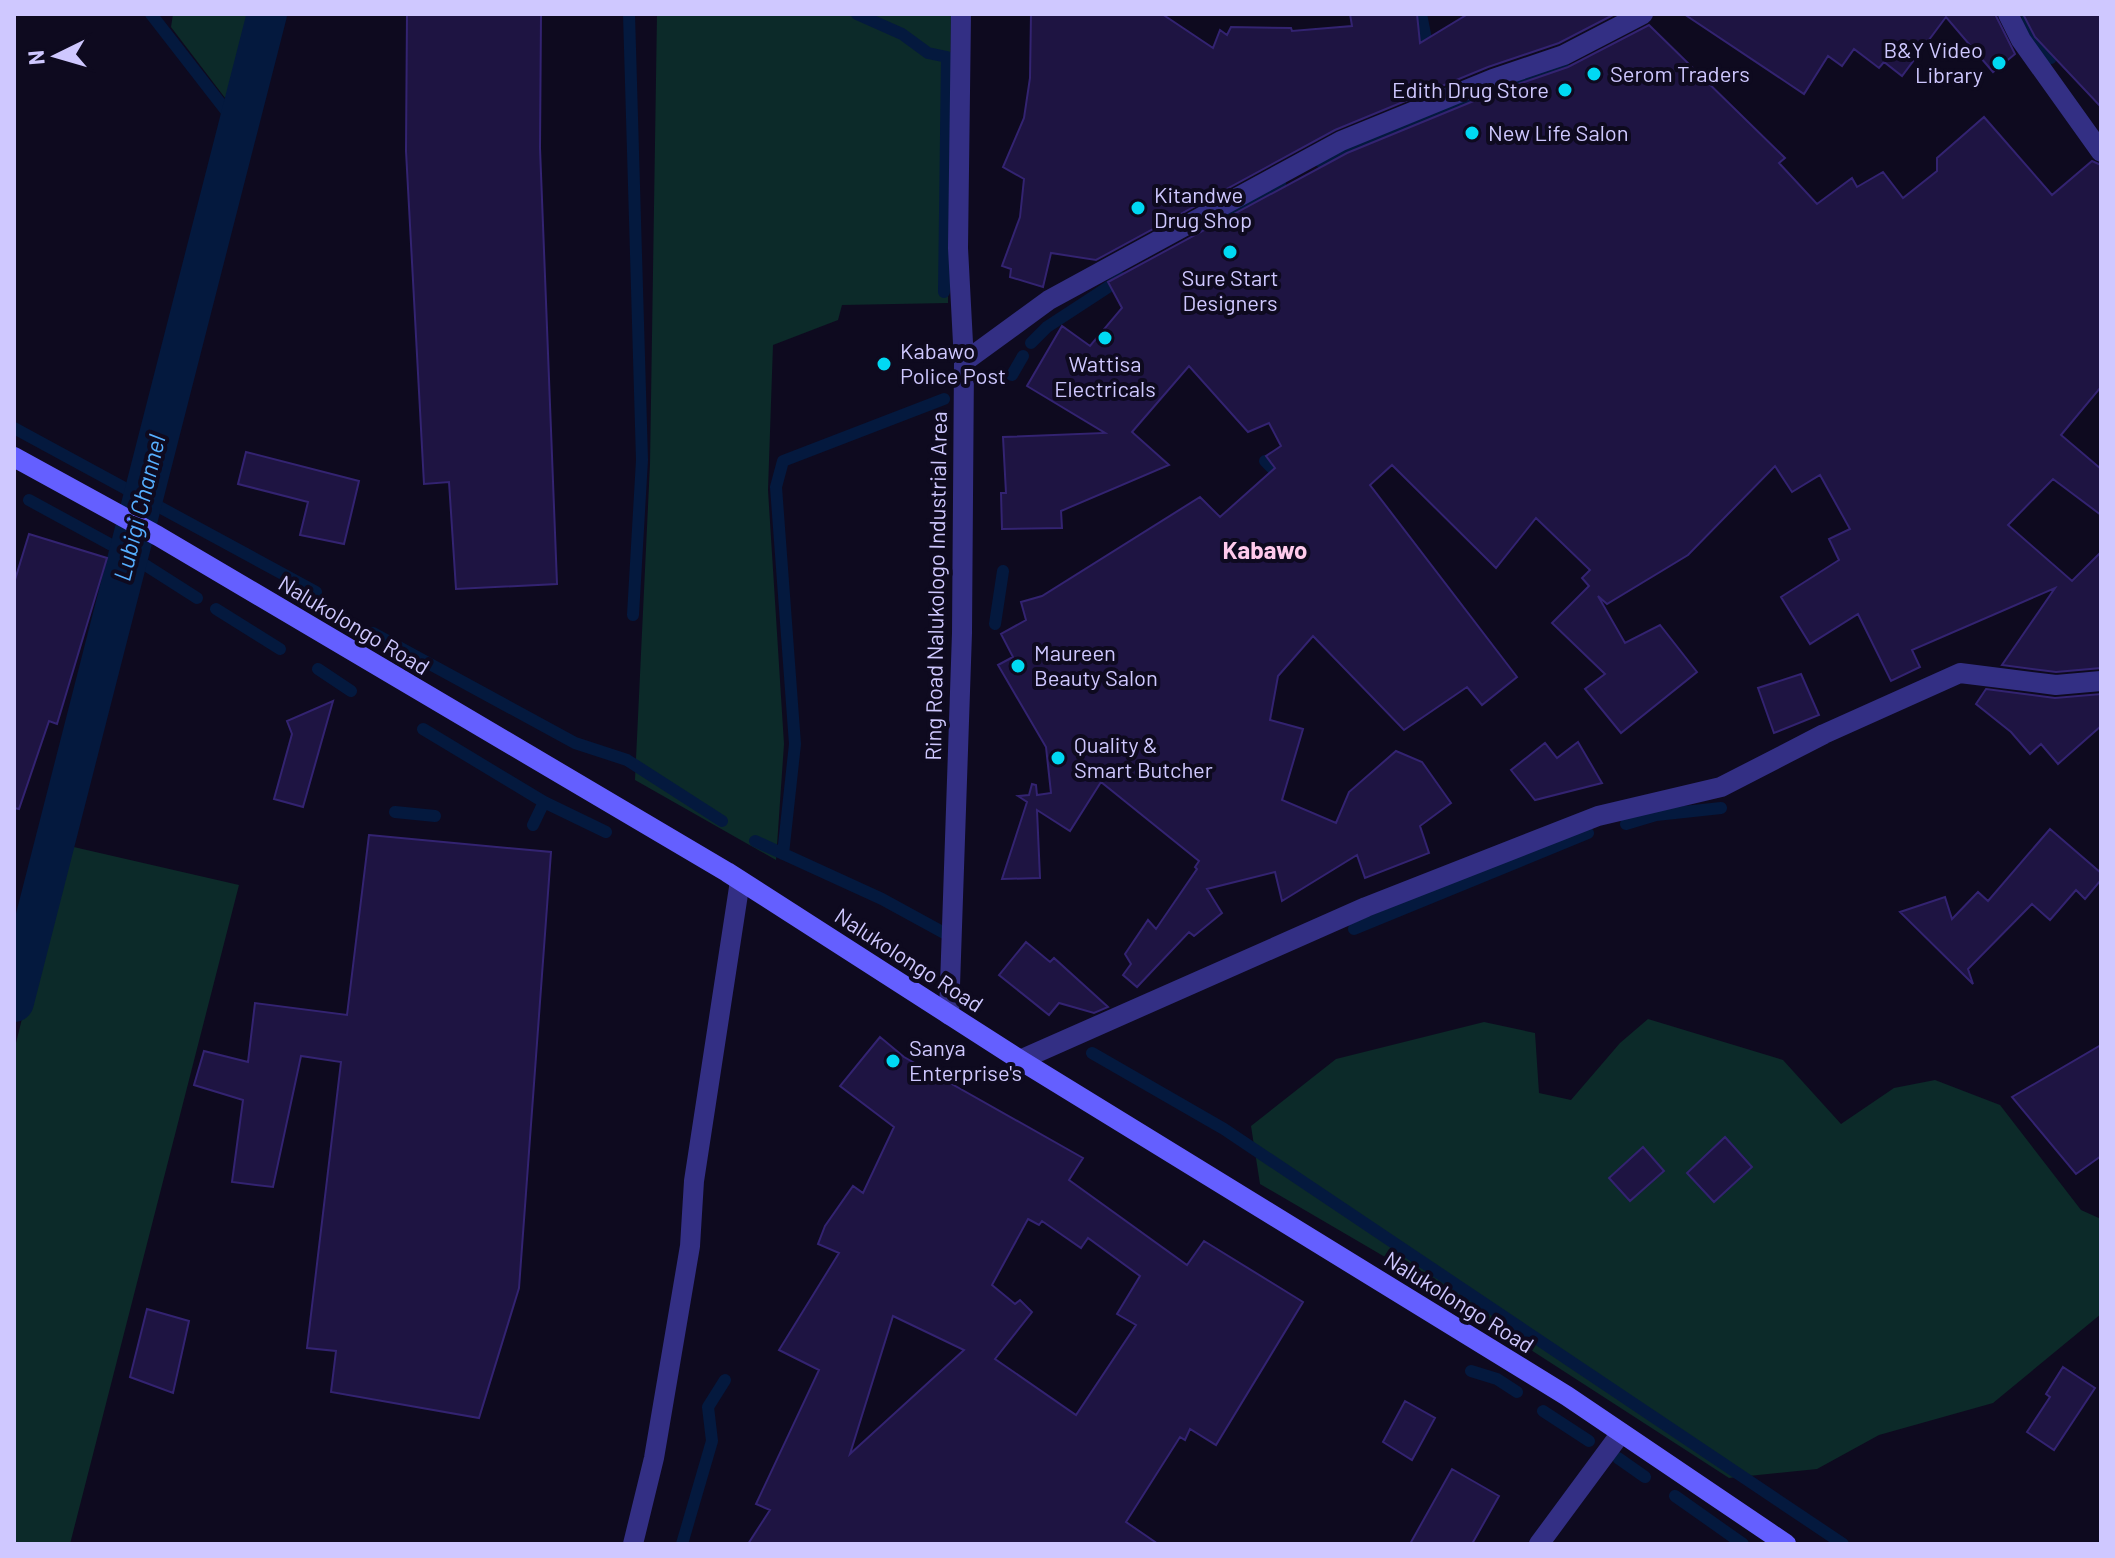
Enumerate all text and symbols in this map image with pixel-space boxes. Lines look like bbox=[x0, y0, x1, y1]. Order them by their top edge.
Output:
north arrow bbox=[16, 16, 96, 96]
place label: B&Y Video Library bbox=[1884, 36, 1983, 87]
text: N bbox=[21, 49, 49, 66]
marker: B&Y Video Library bbox=[1990, 54, 2008, 72]
place label: Serom Traders bbox=[1610, 60, 1750, 86]
marker: Serom Traders bbox=[1585, 65, 1603, 83]
place label: Edith Drug Store bbox=[1392, 76, 1549, 102]
marker: Edith Drug Store bbox=[1556, 81, 1574, 99]
place label: New Life Salon bbox=[1488, 119, 1629, 145]
marker: New Life Salon bbox=[1463, 124, 1481, 142]
place label: Kitandwe Drug Shop bbox=[1154, 181, 1252, 232]
marker: Kitandwe Drug Shop bbox=[1129, 199, 1147, 217]
marker: Sure Start Designers bbox=[1221, 243, 1239, 261]
place label: Sure Start Designers bbox=[1181, 264, 1279, 315]
marker: Wattisa Electricals bbox=[1096, 329, 1114, 347]
place label: Kabawo Police Post bbox=[900, 337, 1006, 388]
place label: Wattisa Electricals bbox=[1054, 350, 1156, 401]
marker: Kabawo Police Post bbox=[875, 355, 893, 373]
street label: Ring Road Nalukologo Industrial Area bbox=[919, 411, 951, 761]
water label: Lubigi Channel bbox=[106, 431, 171, 584]
district label: Kabawo bbox=[1223, 535, 1307, 564]
street label: Nalukolongo Road bbox=[274, 569, 435, 679]
place label: Maureen Beauty Salon bbox=[1034, 639, 1158, 690]
marker: Maureen Beauty Salon bbox=[1009, 657, 1027, 675]
place label: Quality & Smart Butcher bbox=[1074, 731, 1213, 782]
marker: Quality & Smart Butcher bbox=[1049, 749, 1067, 767]
street label: Nalukolongo Road bbox=[831, 902, 988, 1017]
place label: Sanya Enterprise's bbox=[909, 1034, 1022, 1085]
marker: Sanya Enterprise's bbox=[884, 1052, 902, 1070]
street label: Nalukolongo Road bbox=[1380, 1245, 1539, 1358]

